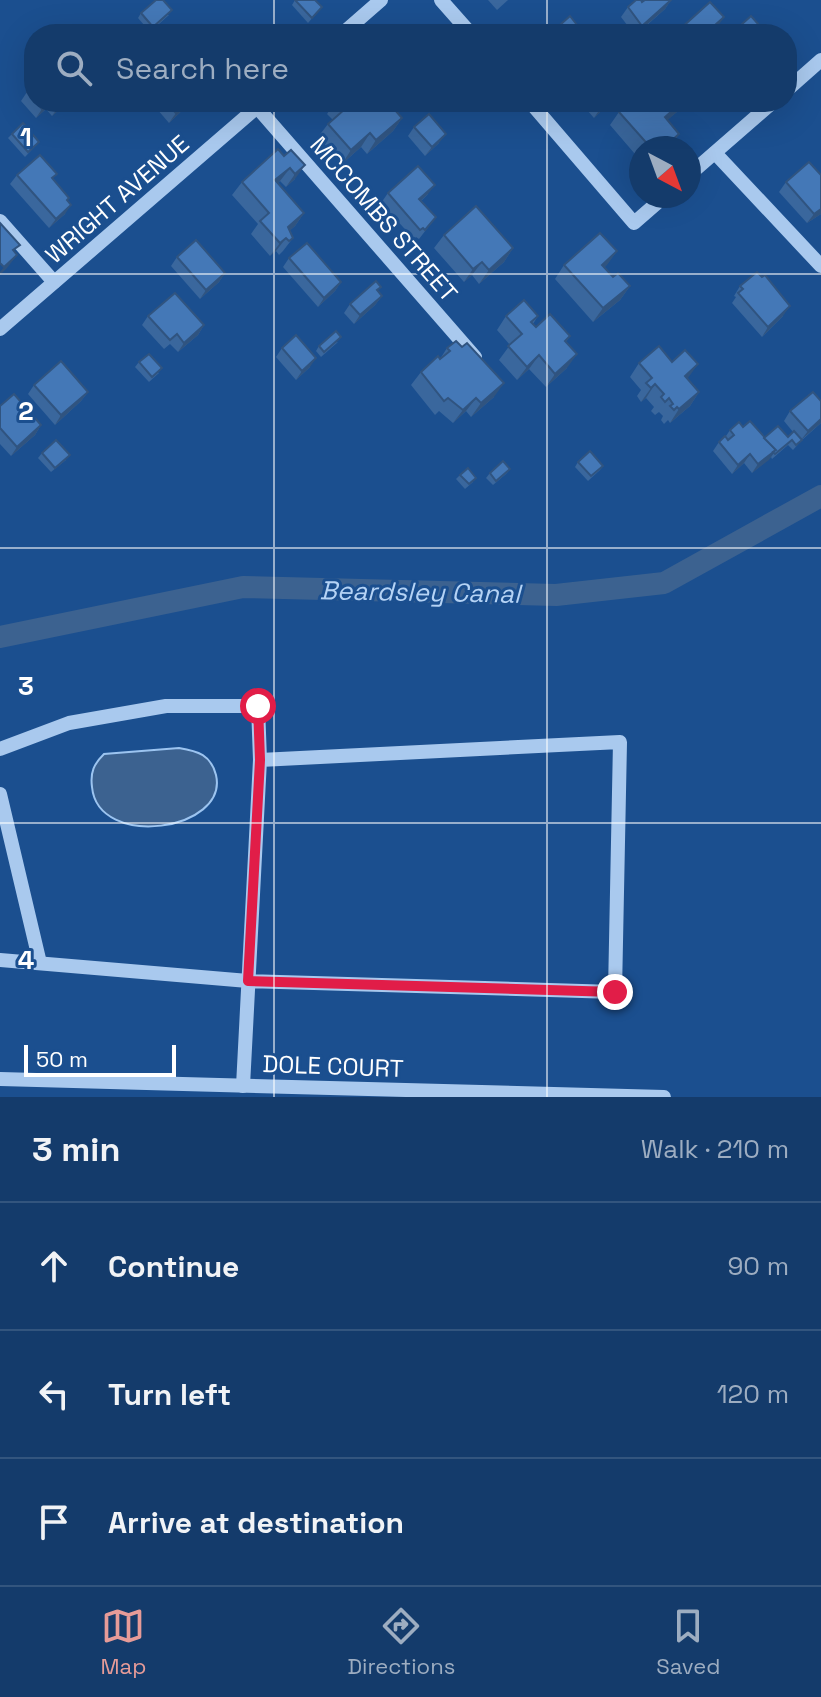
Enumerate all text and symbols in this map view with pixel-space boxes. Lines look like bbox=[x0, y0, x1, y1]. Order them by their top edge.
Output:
search box bbox=[24, 24, 797, 112]
icon: search bbox=[52, 46, 96, 90]
text: Search here bbox=[116, 49, 289, 88]
text: 1 bbox=[20, 120, 32, 154]
street label: WRIGHT AVENUE bbox=[39, 128, 195, 270]
street label: MCCOMBS STREET bbox=[304, 130, 464, 308]
north arrow bbox=[629, 136, 701, 208]
text: 2 bbox=[18, 394, 34, 428]
water label: Beardsley Canal bbox=[319, 573, 523, 611]
text: 3 bbox=[18, 669, 34, 703]
route start bbox=[240, 688, 276, 724]
text: 4 bbox=[18, 943, 34, 977]
route end bbox=[597, 974, 633, 1010]
scale bar bbox=[24, 1041, 176, 1077]
text: 50 m bbox=[36, 1045, 88, 1073]
street label: DOLE COURT bbox=[262, 1048, 404, 1084]
text: 3 min bbox=[32, 1128, 120, 1171]
text: Walk · 210 m bbox=[641, 1132, 789, 1166]
icon: ahead bbox=[32, 1244, 76, 1288]
text: Continue bbox=[108, 1247, 239, 1286]
text: 90 m bbox=[727, 1249, 789, 1283]
icon: left bbox=[32, 1372, 76, 1416]
text: Turn left bbox=[108, 1375, 231, 1414]
text: 120 m bbox=[717, 1377, 789, 1411]
icon: arrive bbox=[32, 1500, 76, 1544]
text: Arrive at destination bbox=[108, 1503, 404, 1542]
tab: Map bbox=[101, 1604, 146, 1680]
tab: Directions bbox=[347, 1604, 455, 1680]
tab: Saved bbox=[656, 1604, 720, 1680]

